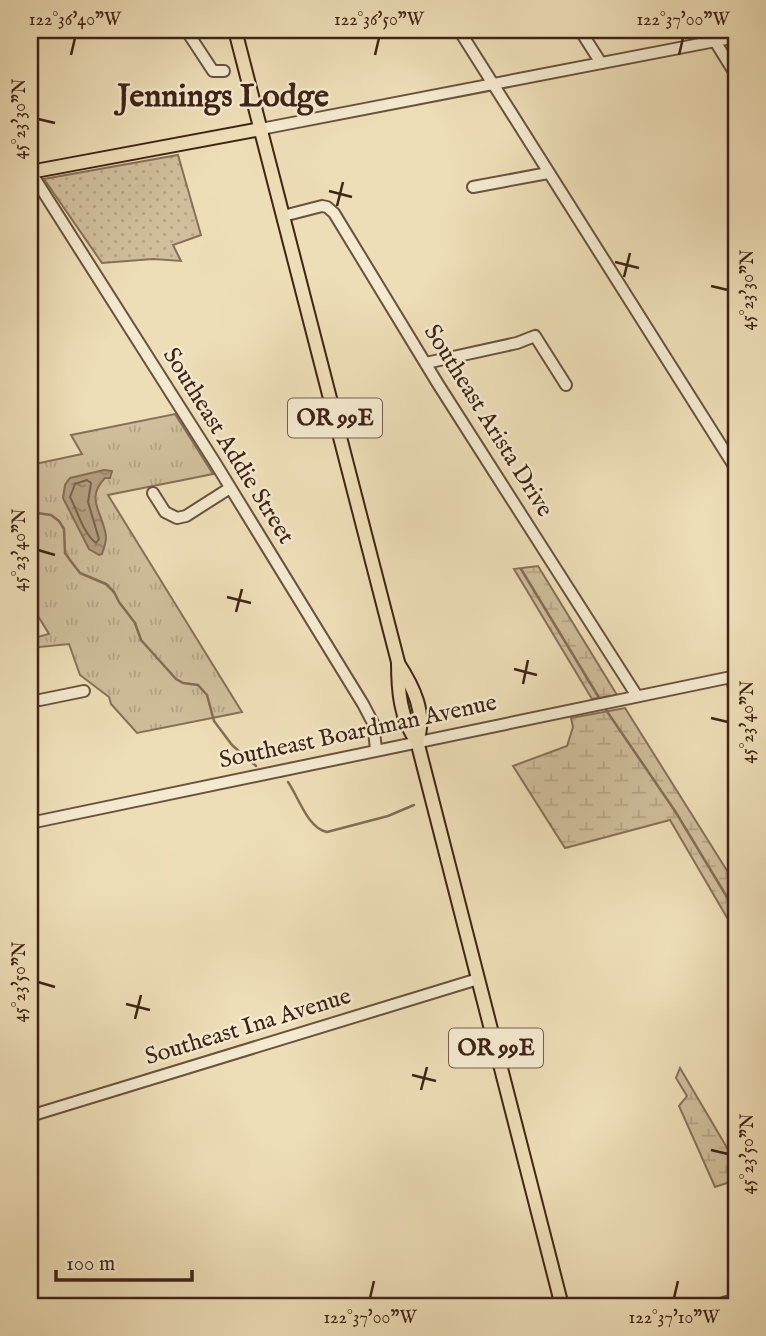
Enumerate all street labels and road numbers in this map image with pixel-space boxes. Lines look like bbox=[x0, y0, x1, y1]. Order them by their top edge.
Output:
street label: Southeast Arista Drive bbox=[416, 319, 560, 523]
street label: Southeast Addie Street bbox=[155, 342, 301, 550]
road number: OR 99E bbox=[288, 398, 382, 438]
street label: Southeast Boardman Avenue bbox=[216, 687, 500, 777]
street label: Southeast Ina Avenue bbox=[141, 981, 355, 1073]
road number: OR 99E bbox=[449, 1028, 543, 1068]

